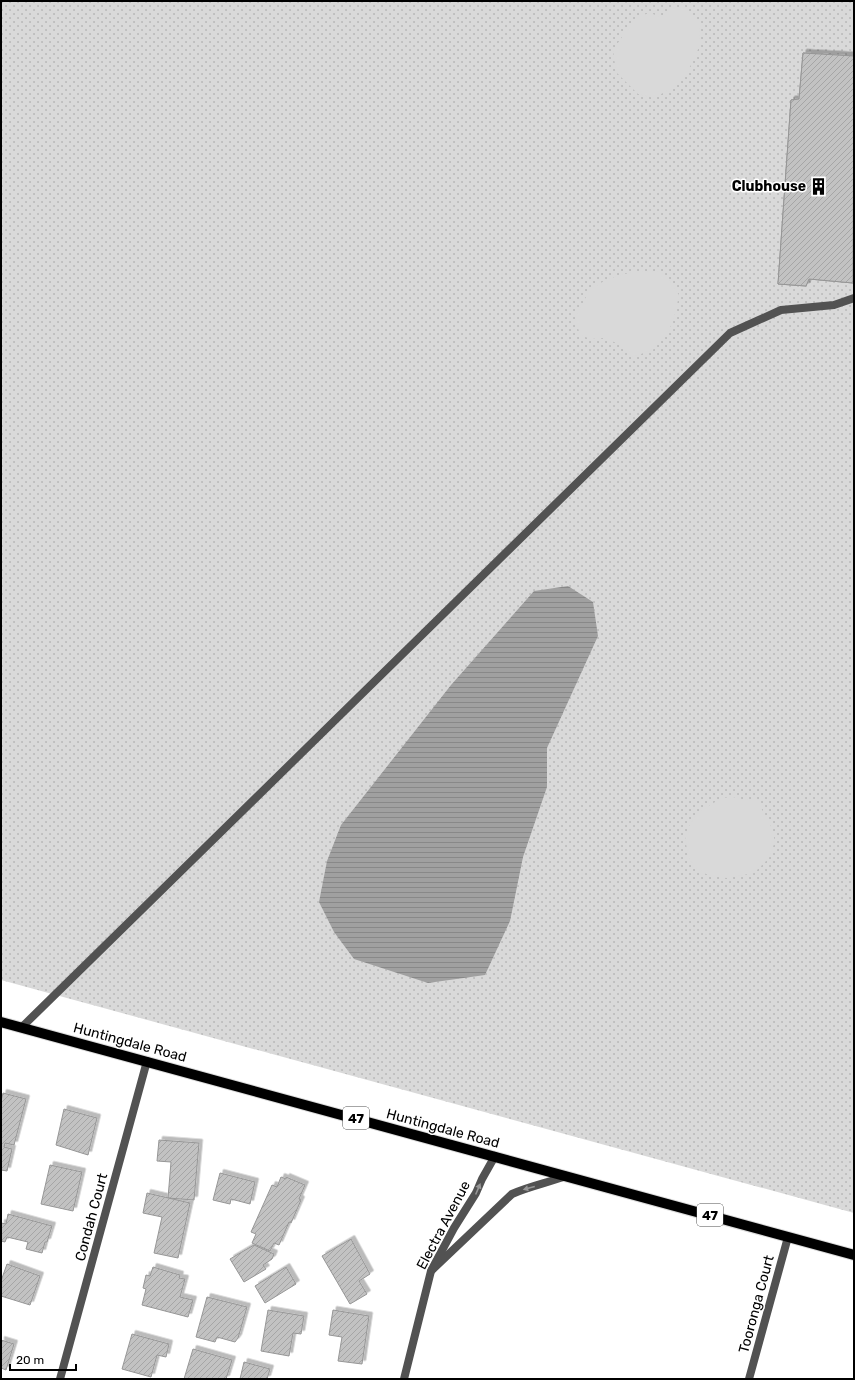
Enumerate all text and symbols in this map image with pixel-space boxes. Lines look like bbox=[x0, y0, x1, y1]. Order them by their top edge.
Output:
building icon: Clubhouse bbox=[809, 176, 829, 196]
place label: Clubhouse bbox=[732, 178, 806, 195]
street label: Huntingdale Road bbox=[71, 1019, 188, 1066]
street label: Huntingdale Road bbox=[384, 1105, 501, 1152]
road number: 47 bbox=[343, 1107, 369, 1129]
street label: Condah Court bbox=[72, 1171, 112, 1263]
street label: Electra Avenue bbox=[413, 1178, 474, 1272]
one-way arrow bbox=[475, 1182, 481, 1194]
one-way arrow bbox=[522, 1185, 534, 1191]
road number: 47 bbox=[697, 1204, 723, 1226]
street label: Tooronga Court bbox=[735, 1253, 778, 1355]
scale bar bbox=[10, 1346, 76, 1372]
text: 20 m bbox=[16, 1353, 44, 1367]

